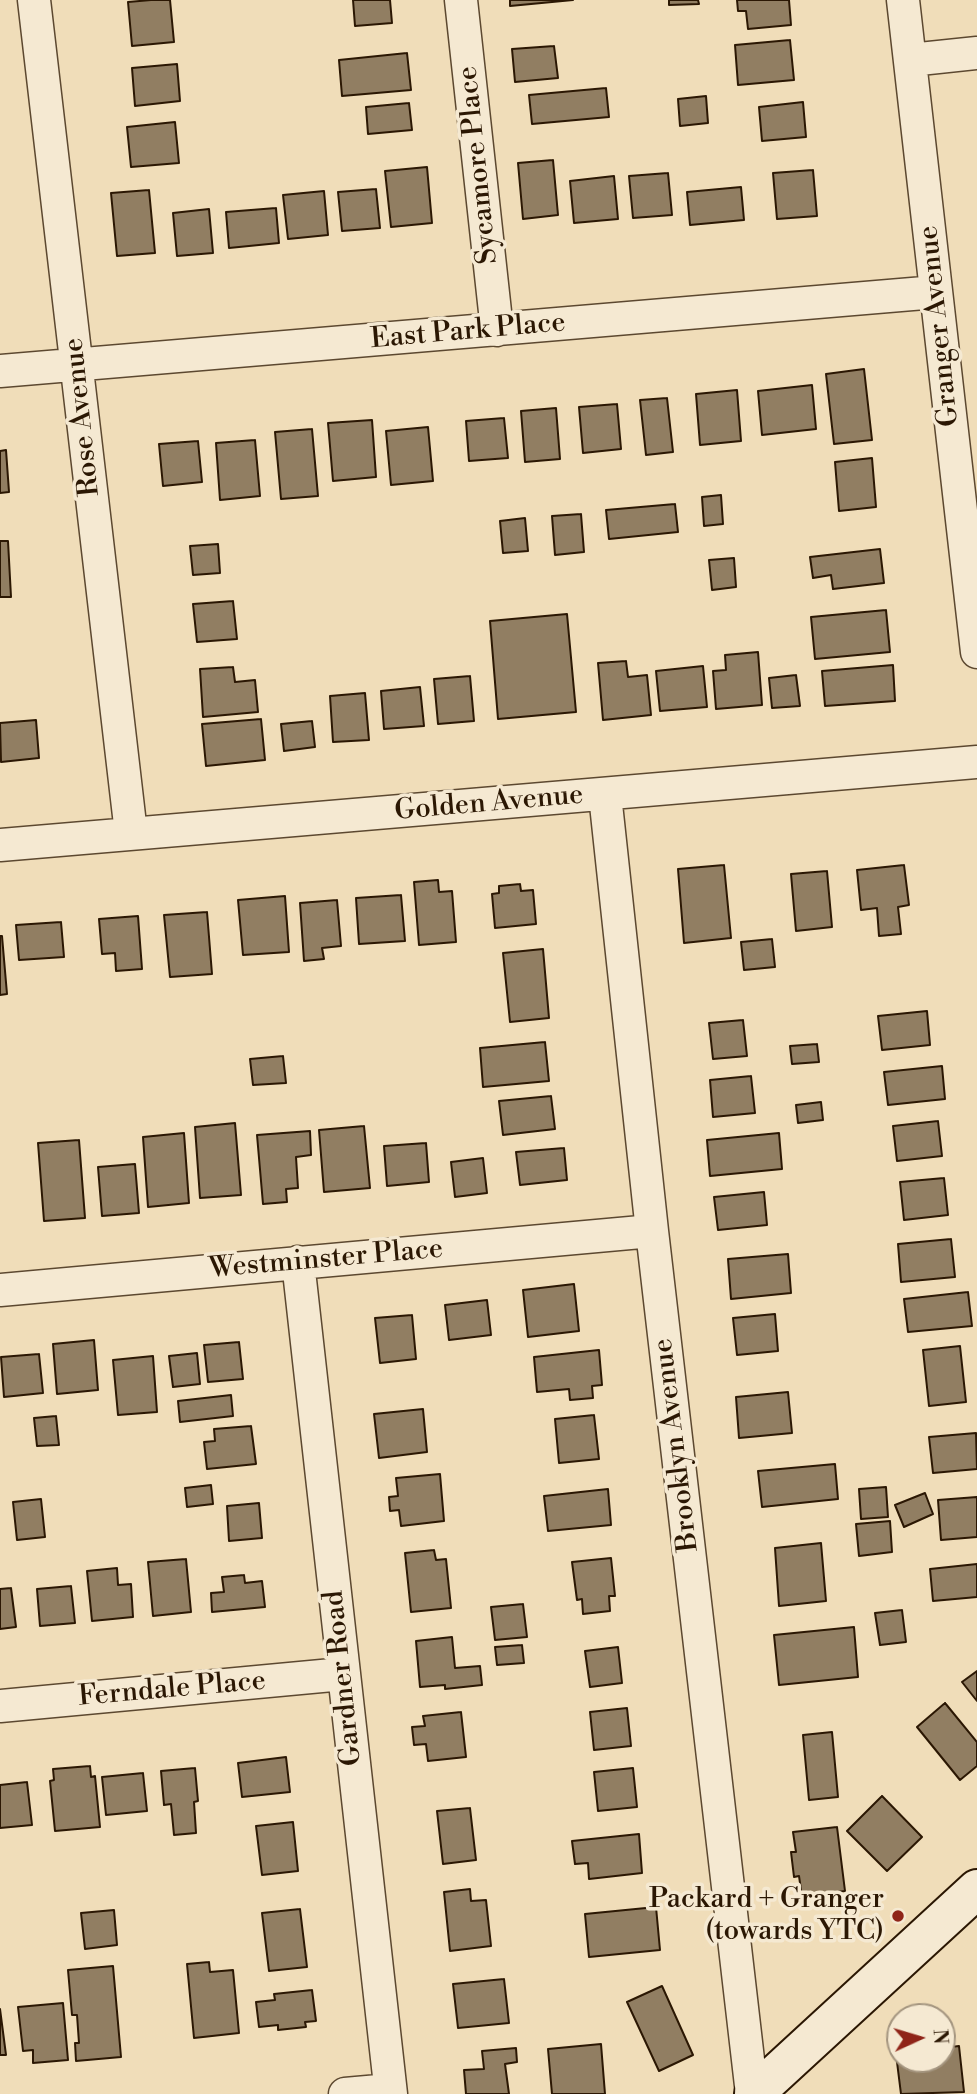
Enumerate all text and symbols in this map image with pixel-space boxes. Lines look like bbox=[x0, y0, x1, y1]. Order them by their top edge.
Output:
street label: Sycamore Place bbox=[452, 64, 506, 266]
street label: Granger Avenue bbox=[913, 224, 967, 428]
street label: East Park Place bbox=[369, 307, 567, 357]
street label: Rose Avenue bbox=[58, 336, 108, 498]
street label: Golden Avenue bbox=[393, 779, 585, 829]
street label: Westminster Place bbox=[208, 1233, 444, 1287]
street label: Brooklyn Avenue bbox=[647, 1337, 707, 1553]
street label: Gardner Road bbox=[318, 1589, 370, 1767]
street label: Ferndale Place bbox=[77, 1665, 267, 1715]
place label: Packard + Granger (towards YTC) bbox=[649, 1883, 884, 1949]
marker: Packard + Granger (towards YTC) bbox=[890, 1908, 906, 1924]
north arrow bbox=[886, 2003, 956, 2073]
text: N bbox=[927, 2028, 952, 2045]

